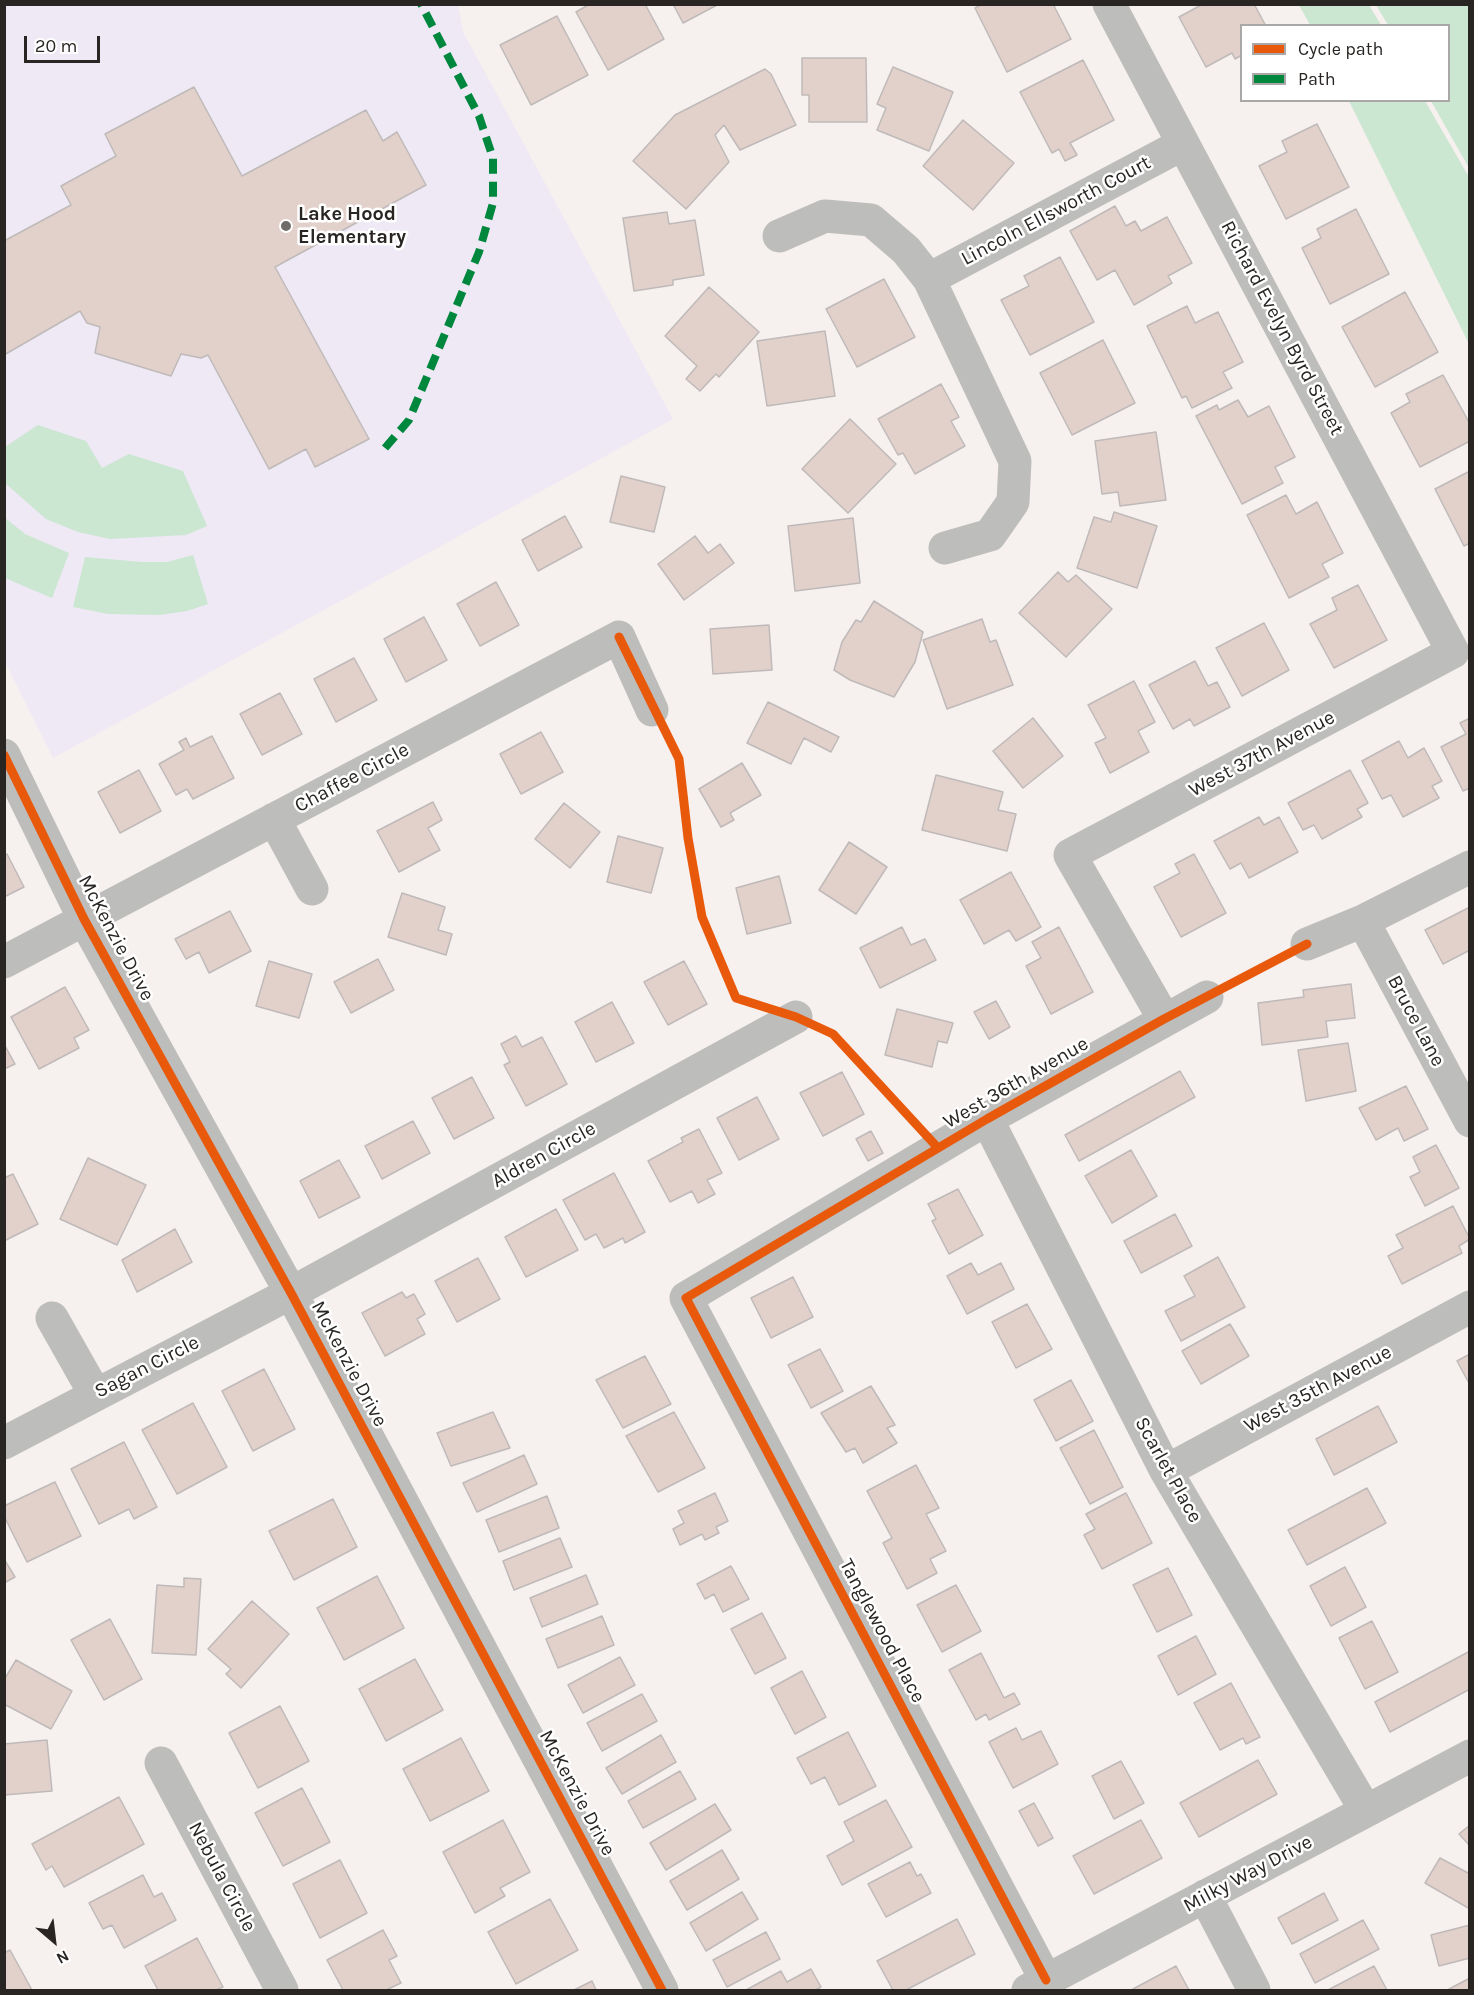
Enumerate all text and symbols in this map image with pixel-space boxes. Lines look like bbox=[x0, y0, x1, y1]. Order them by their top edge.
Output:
scale bar bbox=[27, 24, 104, 62]
legend bbox=[1240, 24, 1450, 102]
text: 20 m bbox=[35, 35, 77, 57]
text: Cycle path bbox=[1298, 38, 1383, 60]
text: Path bbox=[1298, 68, 1336, 90]
street label: Lincoln Ellsworth Court bbox=[957, 151, 1155, 271]
place label: Lake Hood Elementary bbox=[298, 202, 406, 249]
street label: Richard Evelyn Byrd Street bbox=[1215, 217, 1349, 439]
marker: Lake Hood Elementary bbox=[279, 219, 293, 233]
street label: West 37th Avenue bbox=[1185, 705, 1339, 803]
street label: Chaffee Circle bbox=[291, 738, 413, 818]
street label: McKenzie Drive bbox=[73, 871, 159, 1005]
street label: Bruce Lane bbox=[1382, 971, 1450, 1071]
street label: West 36th Avenue bbox=[939, 1032, 1093, 1134]
street label: Aldren Circle bbox=[488, 1117, 600, 1193]
street label: McKenzie Drive bbox=[306, 1297, 392, 1431]
street label: Sagan Circle bbox=[91, 1330, 203, 1404]
street label: West 35th Avenue bbox=[1240, 1340, 1396, 1438]
street label: Scarlet Place bbox=[1129, 1413, 1207, 1527]
street label: Tanglewood Place bbox=[834, 1555, 930, 1707]
street label: McKenzie Drive bbox=[534, 1726, 620, 1860]
street label: Nebula Circle bbox=[183, 1818, 261, 1936]
street label: Milky Way Drive bbox=[1179, 1830, 1317, 1918]
north arrow bbox=[24, 1911, 84, 1971]
text: N bbox=[53, 1946, 72, 1968]

